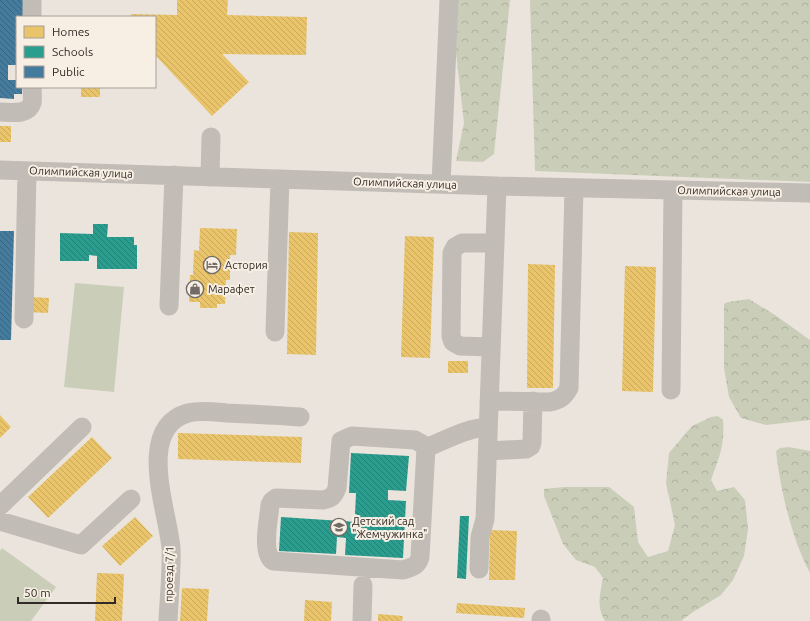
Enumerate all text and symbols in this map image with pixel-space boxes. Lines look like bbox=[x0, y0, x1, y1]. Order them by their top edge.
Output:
legend bbox=[16, 16, 156, 88]
text: Homes bbox=[52, 25, 90, 38]
text: Schools bbox=[52, 45, 93, 58]
text: Public bbox=[52, 65, 85, 78]
street label: Олимпийская улица bbox=[29, 164, 133, 180]
street label: Олимпийская улица bbox=[353, 175, 457, 191]
street label: Олимпийская улица bbox=[677, 184, 781, 198]
hotel icon: Астория bbox=[202, 255, 222, 275]
place label: Астория bbox=[225, 259, 268, 271]
shop icon: Марафет bbox=[185, 279, 205, 299]
place label: Марафет bbox=[208, 283, 255, 295]
place label: Детский сад "Жемчужинка" bbox=[352, 515, 428, 540]
school or university icon: Детский сад "Жемчужинка" bbox=[329, 517, 349, 537]
street label: проезд 7/1 bbox=[163, 546, 175, 602]
scale bar bbox=[18, 579, 115, 605]
text: 50 m bbox=[24, 586, 51, 599]

